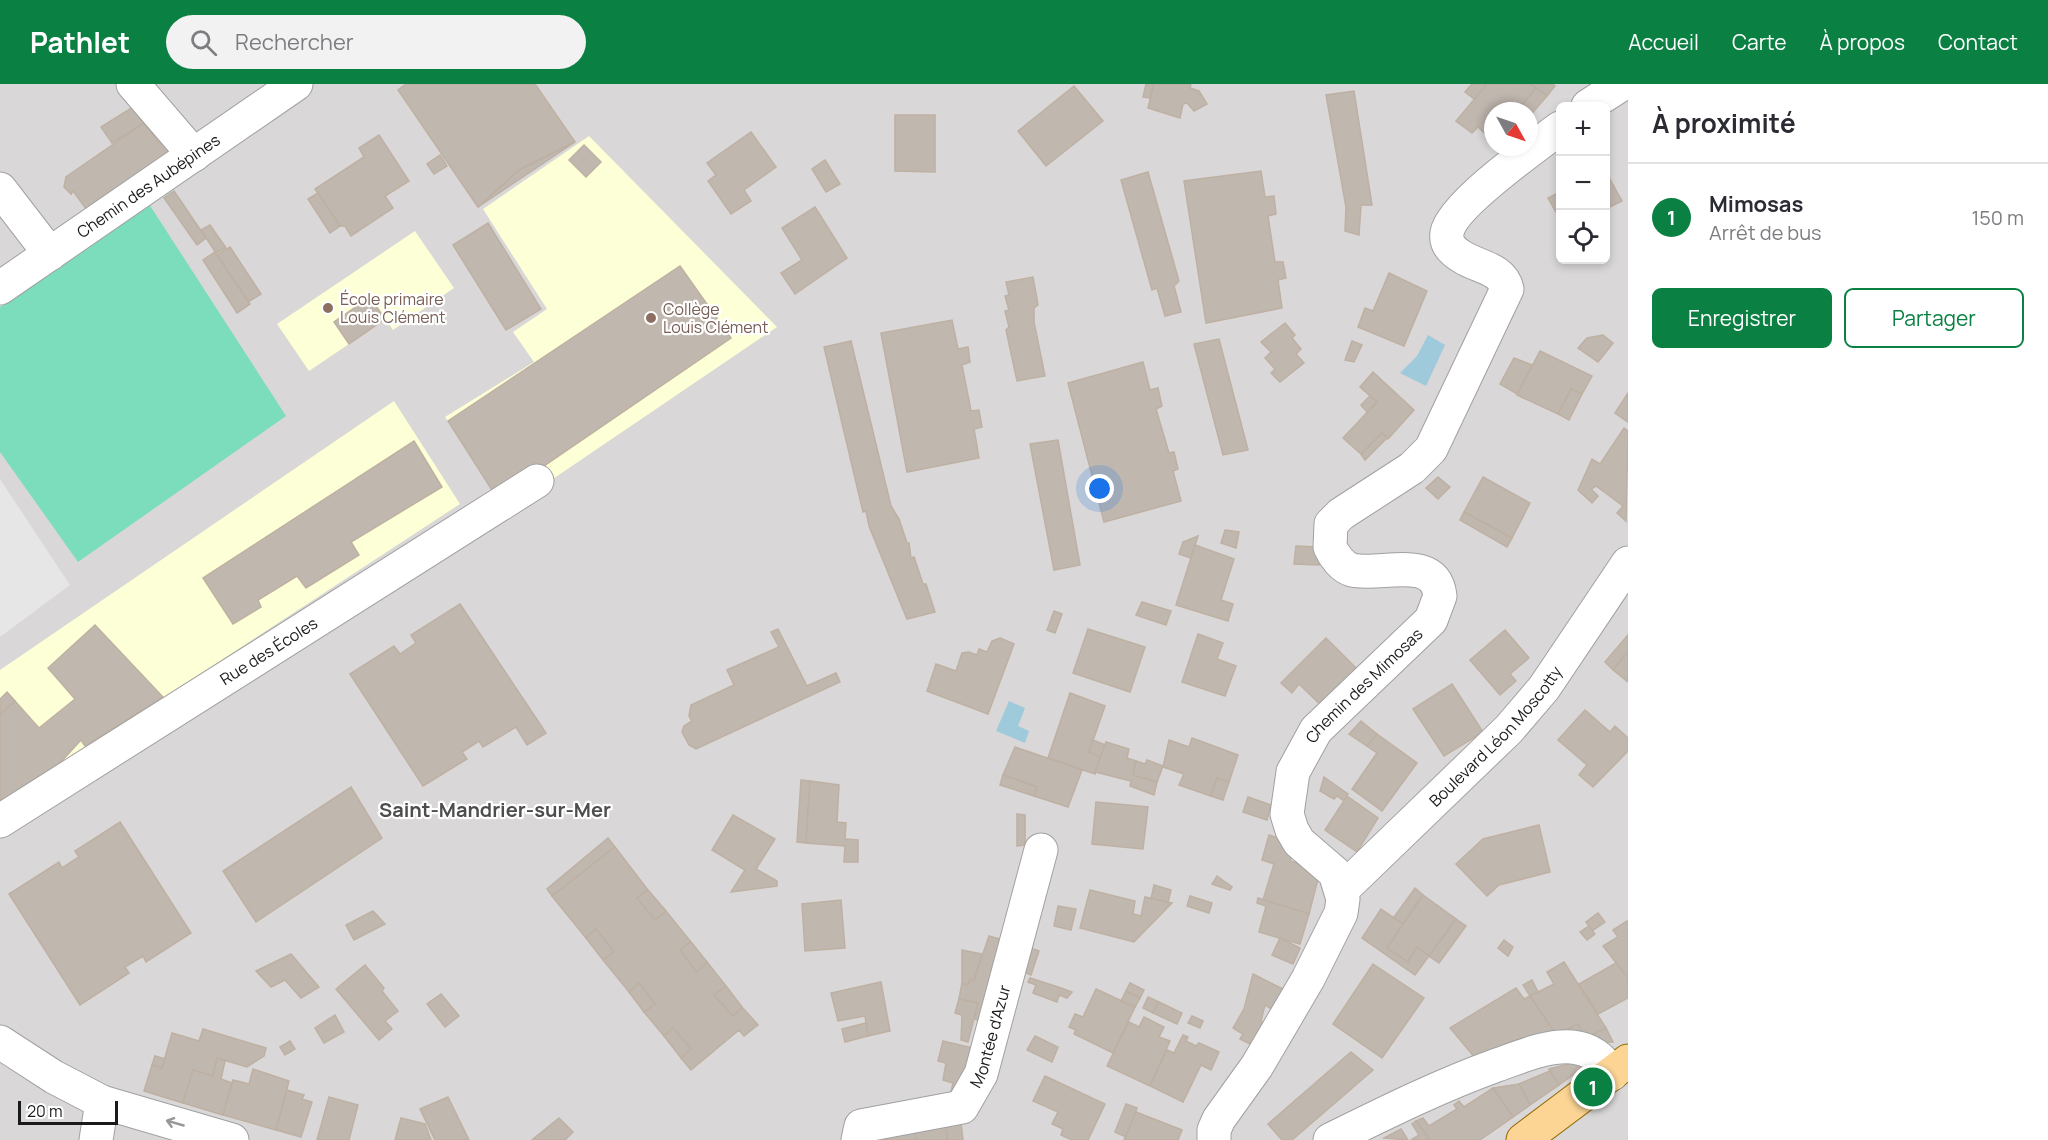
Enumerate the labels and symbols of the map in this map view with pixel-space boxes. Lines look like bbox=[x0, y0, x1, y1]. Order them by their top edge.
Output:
north arrow bbox=[1484, 102, 1538, 156]
street label: Chemin des Aubépines bbox=[72, 129, 224, 243]
place label: École primaire Louis Clément bbox=[340, 288, 445, 328]
place label: Collège Louis Clément bbox=[663, 298, 768, 338]
marker: École primaire Louis Clément bbox=[321, 301, 335, 315]
marker: Collège Louis Clément bbox=[644, 311, 658, 325]
your location bbox=[1085, 474, 1114, 503]
street label: Rue des Écoles bbox=[216, 612, 322, 690]
street label: Chemin des Mimosas bbox=[1300, 623, 1427, 747]
street label: Boulevard Léon Moscotty bbox=[1424, 661, 1567, 811]
district label: Saint-Mandrier-sur-Mer bbox=[379, 796, 611, 823]
street label: Montée d'Azur bbox=[964, 982, 1015, 1092]
pin: 1 bbox=[1574, 1064, 1612, 1110]
scale bar bbox=[18, 1098, 118, 1126]
one-way arrow bbox=[166, 1117, 185, 1128]

